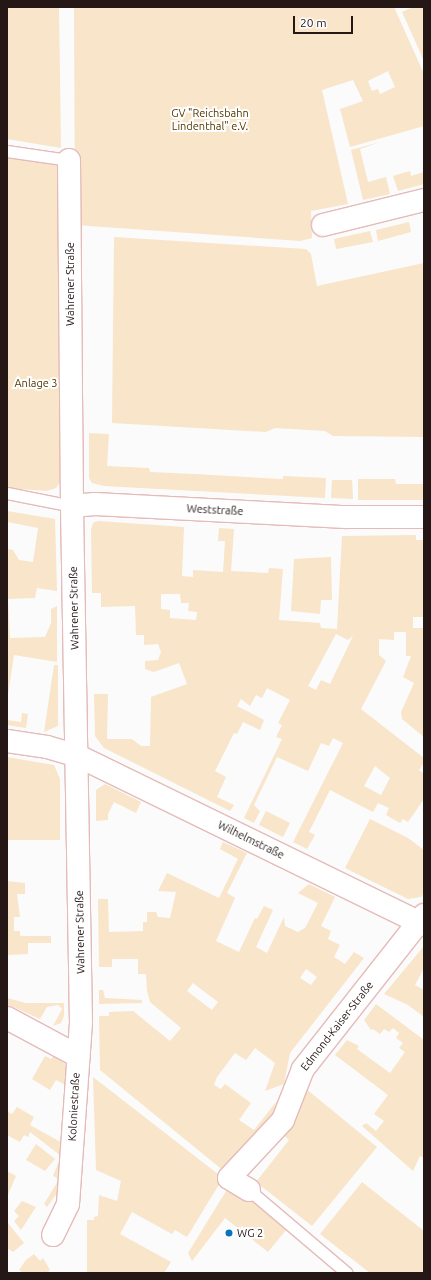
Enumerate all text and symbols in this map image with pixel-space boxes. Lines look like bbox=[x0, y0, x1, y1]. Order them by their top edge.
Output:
scale bar bbox=[295, 8, 355, 34]
text: 20 m bbox=[300, 16, 327, 29]
park label: GV "Reichsbahn Lindenthal" e.V. bbox=[171, 107, 249, 133]
street label: Wahrener Straße bbox=[63, 242, 77, 326]
park label: Anlage 3 bbox=[14, 376, 58, 390]
street label: Weststraße bbox=[186, 502, 244, 518]
street label: Wahrener Straße bbox=[67, 566, 81, 650]
street label: Wilhelmstraße bbox=[216, 818, 286, 862]
street label: Wahrener Straße bbox=[73, 890, 87, 974]
street label: Edmond-Kaiser-Straße bbox=[298, 979, 376, 1073]
street label: Koloniestraße bbox=[66, 1072, 82, 1142]
place label: WG 2 bbox=[237, 1226, 263, 1240]
marker: WG 2 bbox=[224, 1228, 234, 1238]

